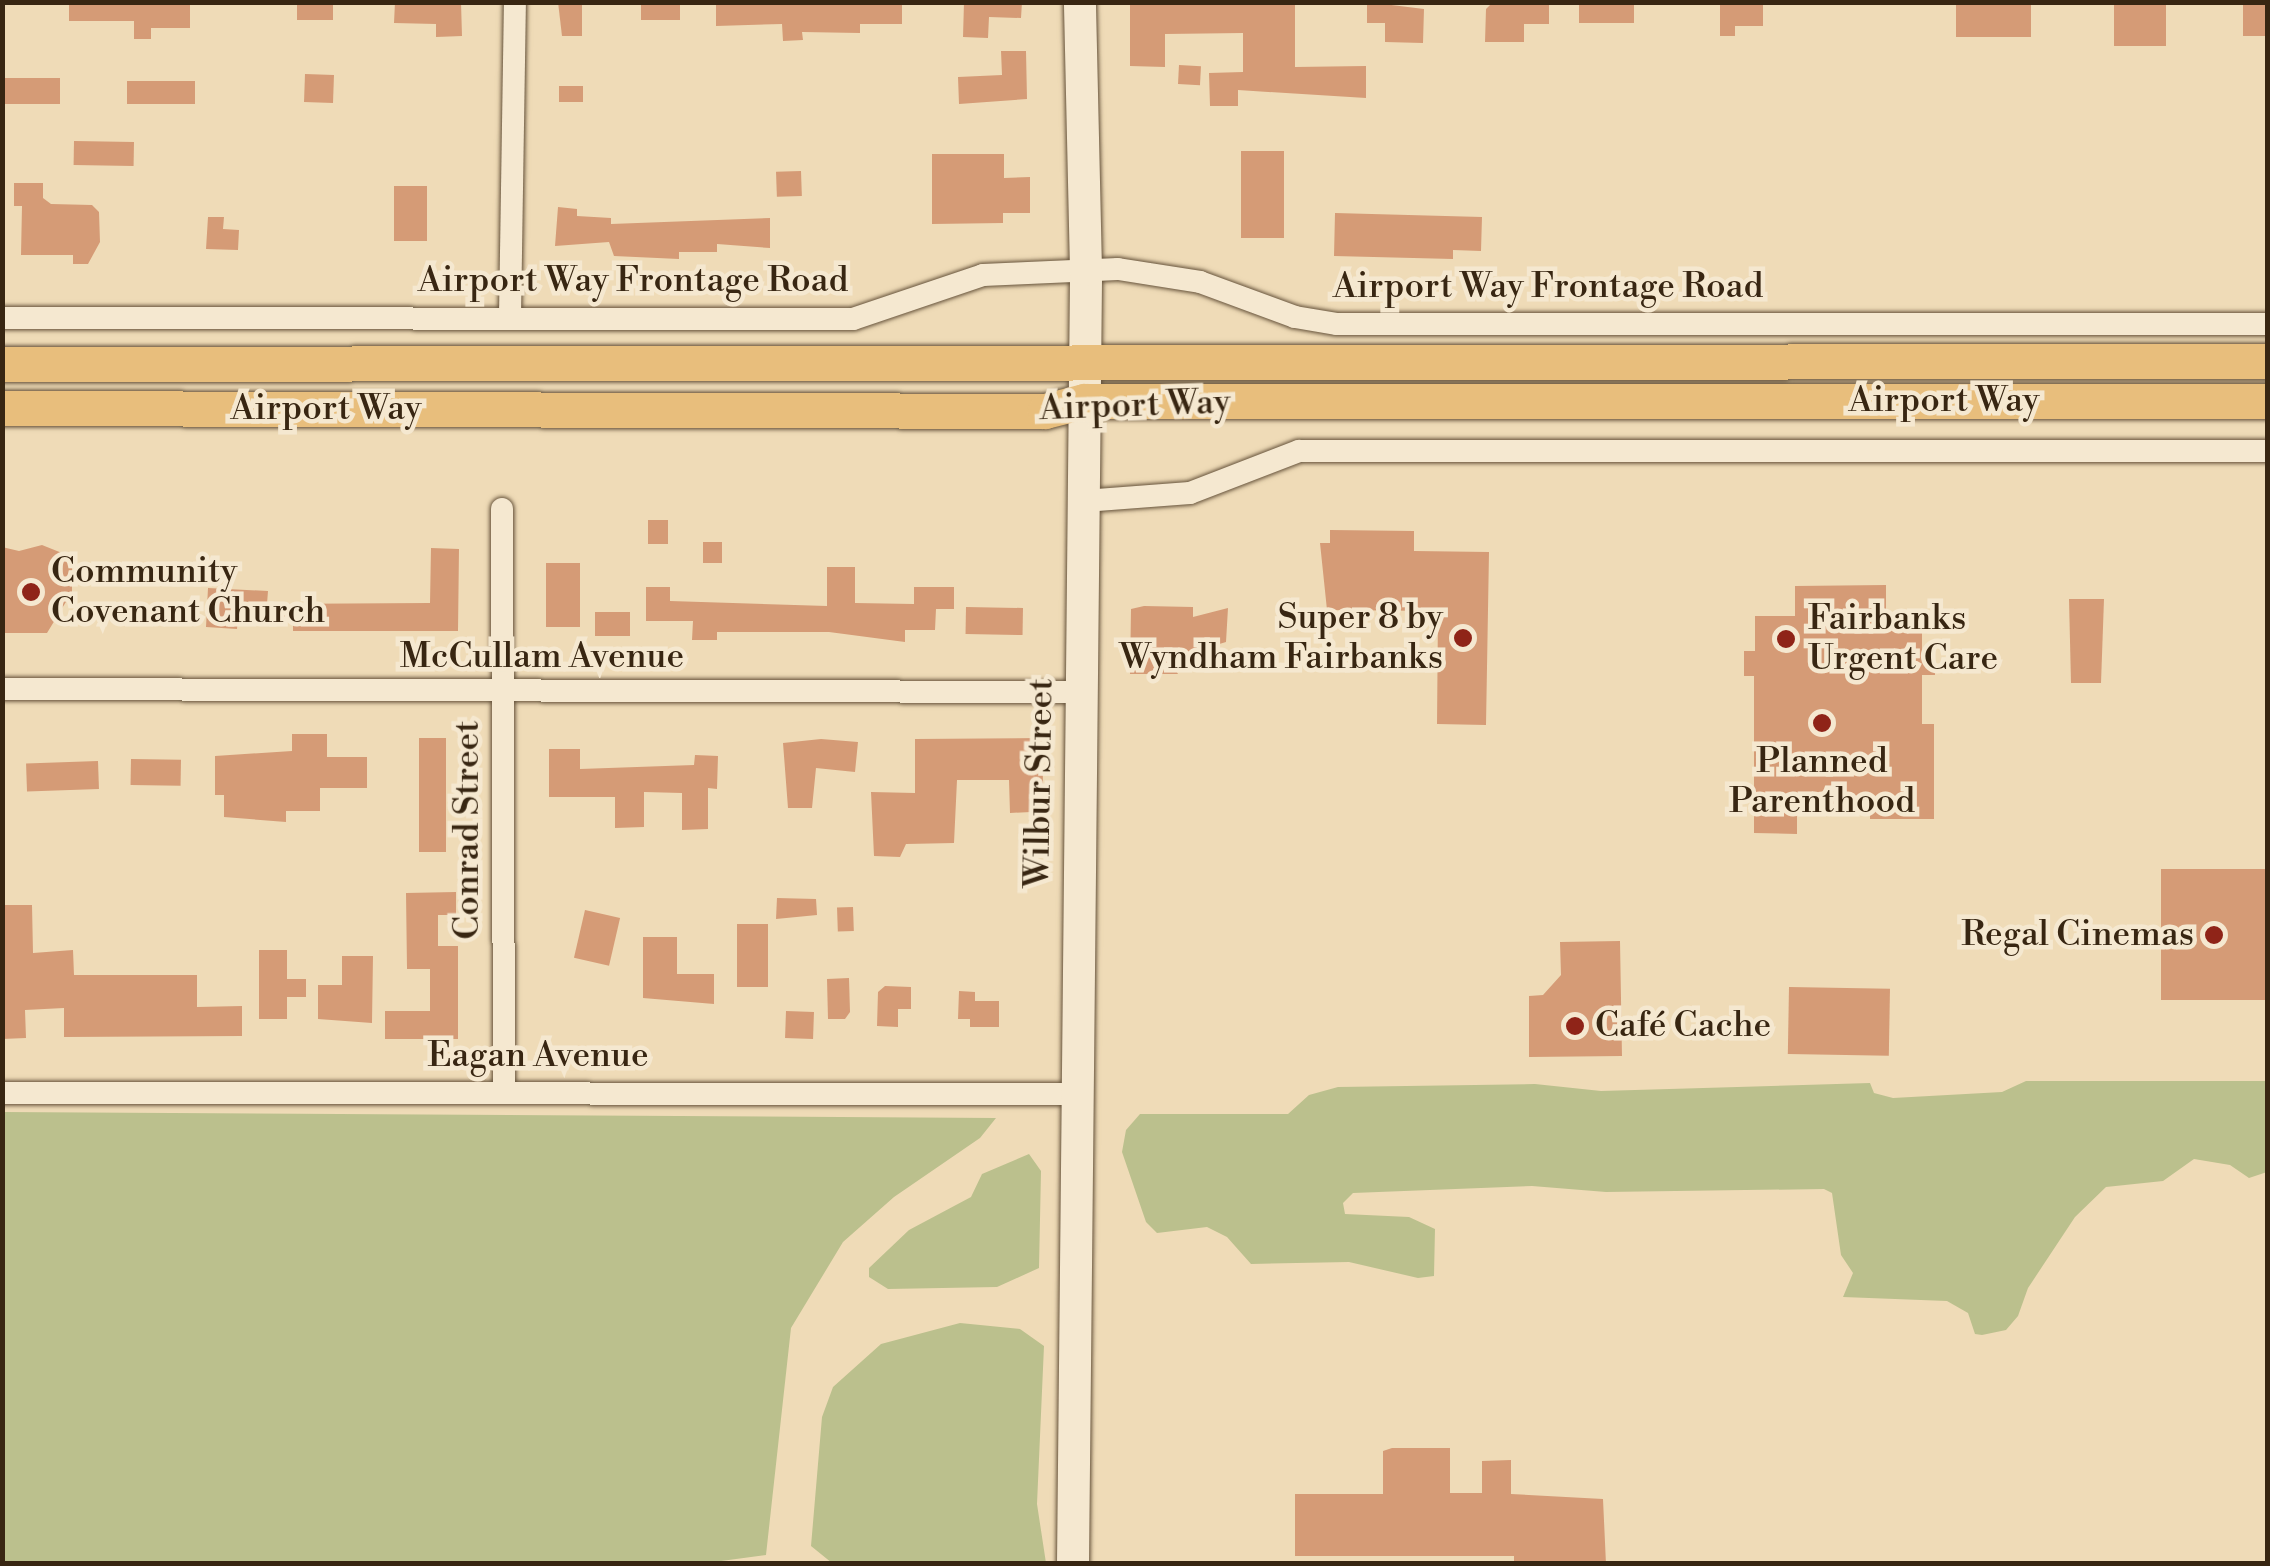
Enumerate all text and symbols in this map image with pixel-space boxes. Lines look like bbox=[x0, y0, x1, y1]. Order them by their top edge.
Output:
street label: Airport Way Frontage Road bbox=[418, 260, 848, 302]
street label: Airport Way Frontage Road bbox=[1333, 266, 1763, 308]
street label: Airport Way bbox=[1848, 380, 2040, 422]
street label: Airport Way bbox=[1039, 382, 1231, 430]
street label: Airport Way bbox=[230, 388, 422, 430]
place label: Community Covenant Church bbox=[51, 551, 325, 633]
marker: Community Covenant Church bbox=[20, 581, 42, 603]
place label: Super 8 by Wyndham Fairbanks bbox=[1119, 597, 1443, 679]
place label: Fairbanks Urgent Care bbox=[1808, 598, 1998, 680]
marker: Fairbanks Urgent Care bbox=[1773, 626, 1799, 652]
marker: Super 8 by Wyndham Fairbanks bbox=[1452, 627, 1474, 649]
street label: McCullam Avenue bbox=[400, 636, 684, 678]
street label: Wilbur Street bbox=[1017, 678, 1063, 888]
marker: Planned Parenthood bbox=[1809, 710, 1835, 736]
street label: Conrad Street bbox=[447, 720, 489, 940]
place label: Planned Parenthood bbox=[1729, 741, 1915, 823]
place label: Regal Cinemas bbox=[1961, 914, 2194, 956]
marker: Regal Cinemas bbox=[2203, 924, 2225, 946]
place label: Café Cache bbox=[1595, 1005, 1771, 1047]
marker: Café Cache bbox=[1564, 1015, 1586, 1037]
street label: Eagan Avenue bbox=[427, 1035, 649, 1077]

